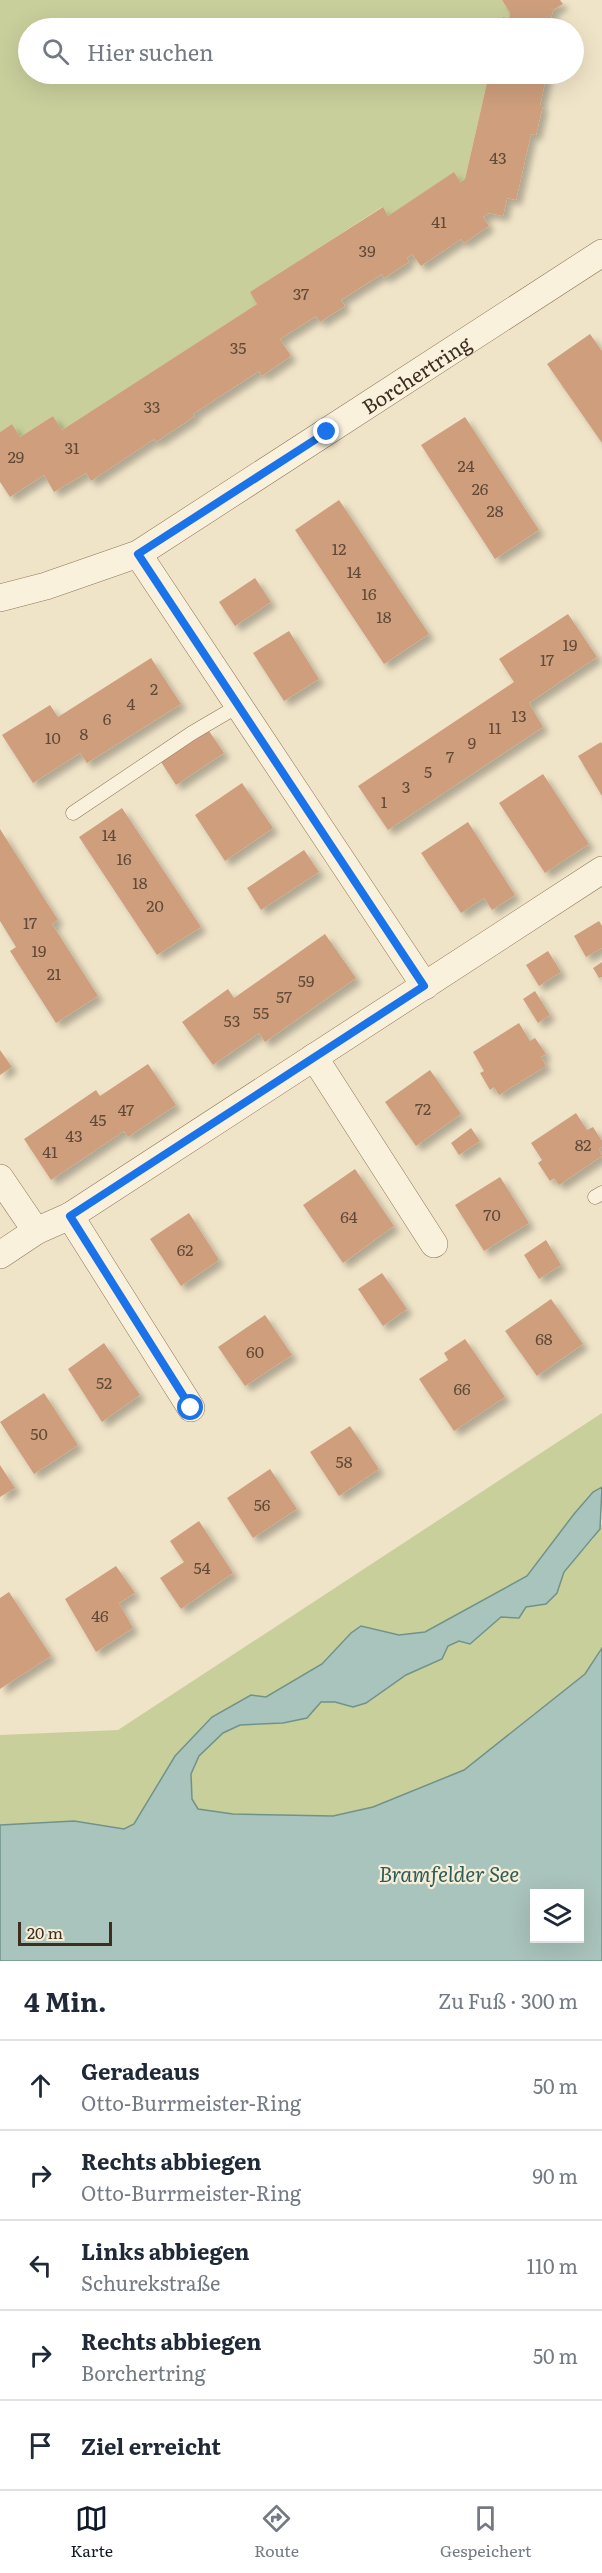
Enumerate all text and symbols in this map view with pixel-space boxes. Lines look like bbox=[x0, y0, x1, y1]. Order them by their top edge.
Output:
search box bbox=[18, 18, 584, 84]
icon: search bbox=[39, 35, 72, 68]
text: Hier suchen bbox=[87, 35, 214, 68]
house number: 43 bbox=[489, 145, 507, 169]
house number: 41 bbox=[431, 209, 447, 233]
house number: 39 bbox=[358, 238, 376, 262]
house number: 37 bbox=[293, 281, 309, 305]
street label: Borchertring bbox=[355, 327, 477, 420]
house number: 35 bbox=[230, 335, 246, 359]
house number: 33 bbox=[144, 394, 160, 418]
route end bbox=[313, 418, 339, 444]
house number: 31 bbox=[64, 435, 80, 459]
house number: 29 bbox=[8, 444, 24, 468]
house number: 24 bbox=[458, 453, 475, 477]
house number: 26 bbox=[472, 476, 489, 500]
house number: 28 bbox=[487, 498, 504, 522]
house number: 12 bbox=[332, 536, 346, 560]
house number: 14 bbox=[347, 559, 362, 583]
house number: 16 bbox=[361, 581, 377, 605]
house number: 18 bbox=[376, 604, 392, 628]
house number: 19 bbox=[563, 632, 577, 656]
house number: 17 bbox=[540, 647, 554, 671]
house number: 2 bbox=[150, 676, 158, 700]
house number: 4 bbox=[127, 691, 136, 715]
house number: 13 bbox=[511, 703, 527, 727]
house number: 6 bbox=[103, 706, 112, 730]
house number: 11 bbox=[488, 715, 502, 739]
house number: 8 bbox=[80, 721, 89, 745]
house number: 10 bbox=[45, 725, 61, 749]
house number: 9 bbox=[468, 730, 476, 754]
house number: 7 bbox=[446, 744, 454, 768]
house number: 5 bbox=[424, 759, 432, 783]
house number: 3 bbox=[402, 774, 410, 798]
house number: 1 bbox=[381, 789, 388, 813]
house number: 14 bbox=[102, 822, 117, 846]
house number: 16 bbox=[116, 846, 132, 870]
house number: 18 bbox=[132, 870, 148, 894]
house number: 20 bbox=[146, 893, 164, 917]
house number: 17 bbox=[23, 910, 37, 934]
house number: 19 bbox=[32, 938, 46, 962]
house number: 21 bbox=[47, 961, 62, 985]
house number: 59 bbox=[298, 968, 314, 992]
house number: 57 bbox=[276, 984, 292, 1008]
house number: 55 bbox=[253, 1000, 269, 1024]
house number: 53 bbox=[224, 1008, 240, 1032]
house number: 72 bbox=[415, 1096, 431, 1120]
house number: 47 bbox=[118, 1097, 134, 1121]
house number: 45 bbox=[90, 1107, 106, 1131]
house number: 43 bbox=[65, 1123, 83, 1147]
house number: 82 bbox=[575, 1132, 591, 1156]
house number: 41 bbox=[42, 1139, 58, 1163]
house number: 70 bbox=[483, 1202, 501, 1226]
house number: 64 bbox=[340, 1204, 358, 1228]
house number: 62 bbox=[177, 1237, 193, 1261]
house number: 68 bbox=[535, 1326, 553, 1350]
house number: 60 bbox=[246, 1339, 264, 1363]
house number: 52 bbox=[96, 1370, 112, 1394]
house number: 66 bbox=[453, 1376, 471, 1400]
route start bbox=[177, 1394, 203, 1420]
house number: 50 bbox=[30, 1421, 48, 1445]
house number: 58 bbox=[336, 1449, 353, 1473]
house number: 56 bbox=[254, 1492, 271, 1516]
house number: 54 bbox=[194, 1555, 211, 1579]
house number: 46 bbox=[91, 1603, 109, 1627]
water label: Bramfelder See bbox=[379, 1857, 519, 1888]
map controls bbox=[530, 1889, 584, 1943]
button: layers bbox=[530, 1889, 584, 1943]
scale bar bbox=[18, 1919, 112, 1946]
text: 20 m bbox=[27, 1920, 63, 1944]
text: 4 Min. bbox=[24, 1981, 107, 2020]
text: Zu Fuß · 300 m bbox=[438, 1985, 578, 2015]
text: Geradeaus bbox=[81, 2054, 199, 2087]
icon: ahead bbox=[24, 2069, 57, 2102]
text: 50 m bbox=[533, 2070, 578, 2100]
text: Otto-Burrmeister-Ring bbox=[81, 2087, 301, 2117]
text: Rechts abbiegen bbox=[81, 2144, 261, 2177]
icon: right bbox=[24, 2159, 57, 2192]
text: 90 m bbox=[533, 2160, 578, 2190]
text: Otto-Burrmeister-Ring bbox=[81, 2177, 301, 2207]
text: Links abbiegen bbox=[81, 2234, 250, 2267]
icon: left bbox=[24, 2249, 57, 2282]
text: 110 m bbox=[527, 2250, 578, 2280]
text: Schurekstraße bbox=[81, 2267, 220, 2297]
text: Rechts abbiegen bbox=[81, 2324, 261, 2357]
icon: right bbox=[24, 2339, 57, 2372]
text: 50 m bbox=[533, 2340, 578, 2370]
text: Borchertring bbox=[81, 2357, 206, 2387]
icon: arrive bbox=[24, 2429, 57, 2462]
text: Ziel erreicht bbox=[81, 2429, 221, 2462]
tab: Karte bbox=[71, 2502, 113, 2562]
tab: Route bbox=[254, 2502, 299, 2562]
tab: Gespeichert bbox=[440, 2502, 531, 2562]

